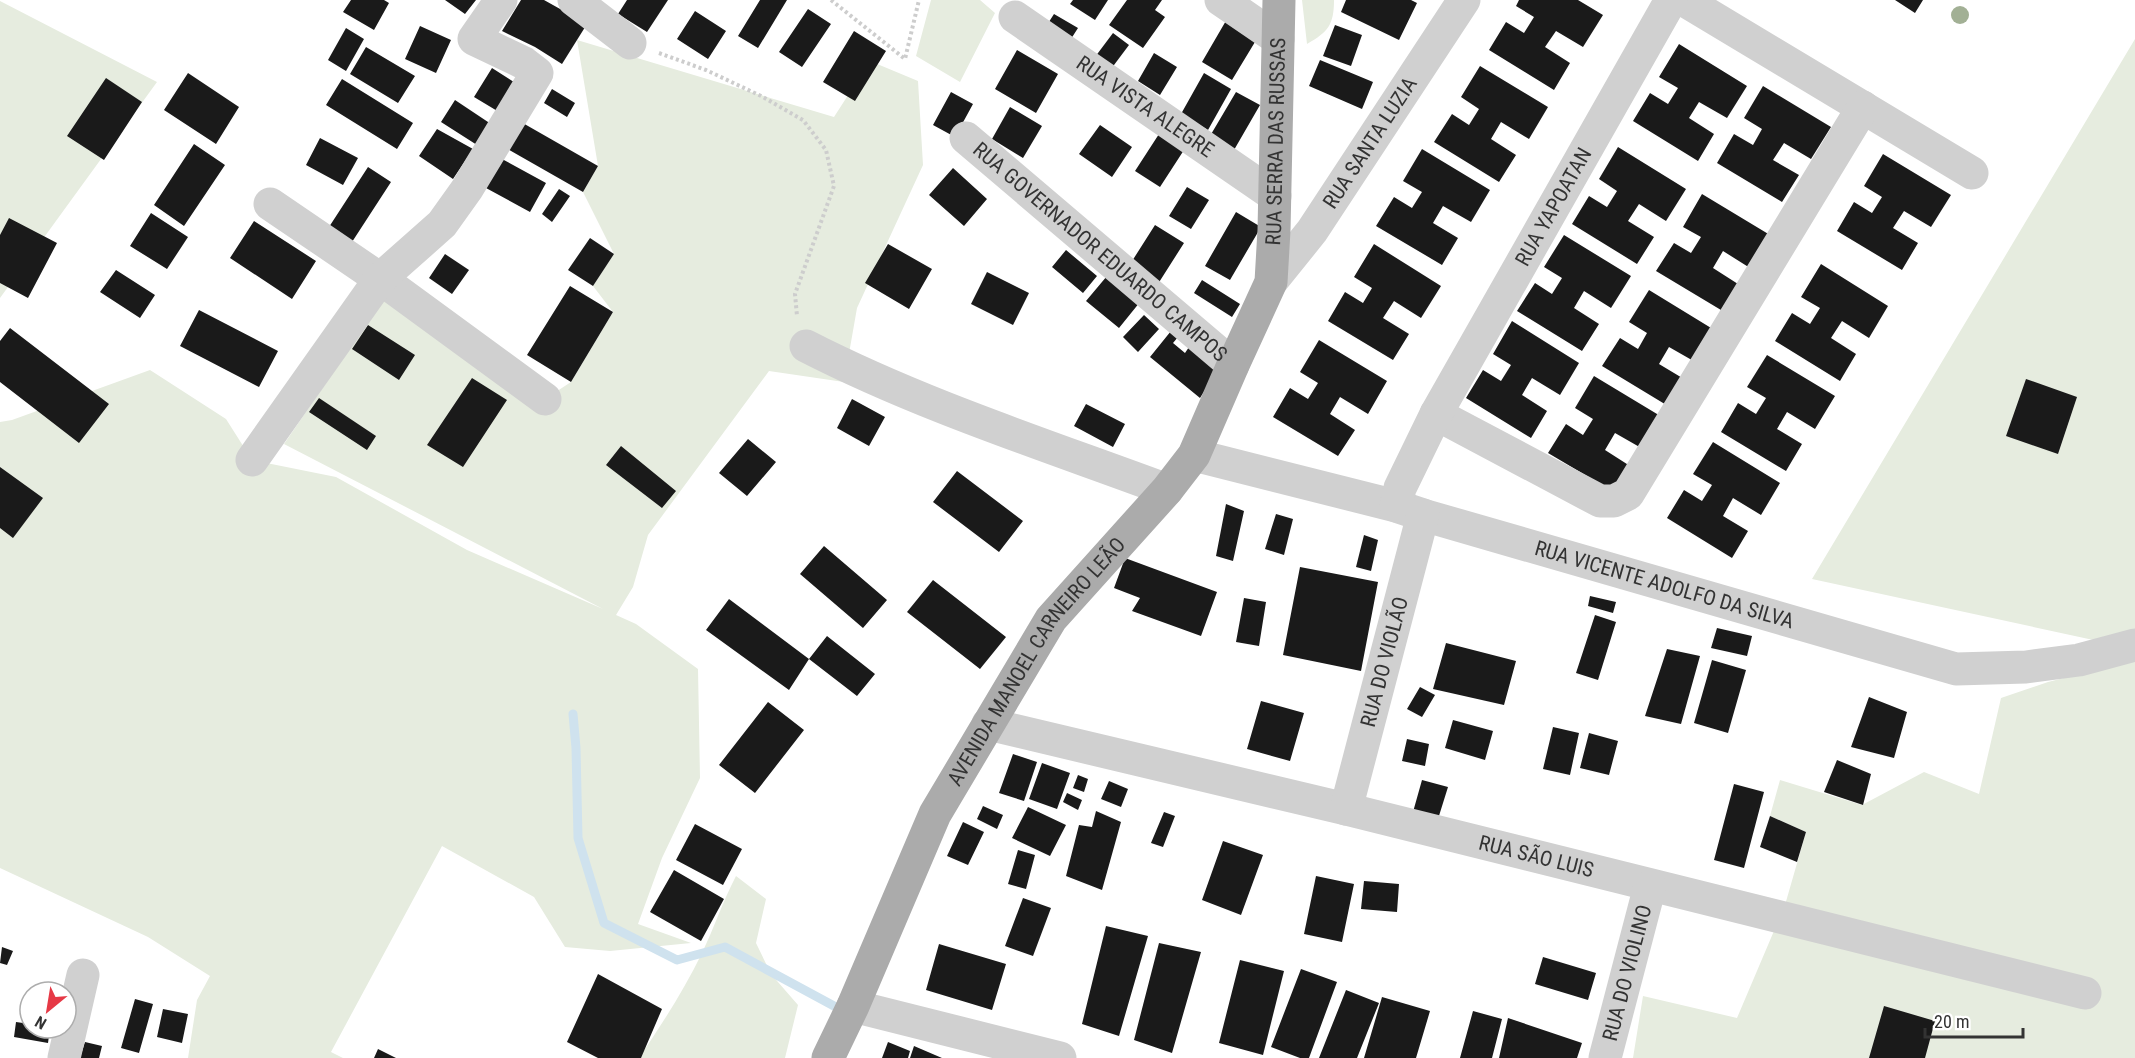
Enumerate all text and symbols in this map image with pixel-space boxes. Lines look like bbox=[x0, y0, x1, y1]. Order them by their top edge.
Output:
street label: RUA SERRA DAS RUSSAS bbox=[1261, 37, 1290, 246]
street label: RUA VISTA ALEGRE bbox=[1072, 51, 1218, 162]
street label: RUA SANTA LUZIA bbox=[1318, 73, 1422, 213]
street label: RUA GOVERNADOR EDUARDO CAMPOS bbox=[968, 137, 1232, 367]
street label: RUA YAPOATAN bbox=[1511, 143, 1597, 270]
street label: AVENIDA MANOEL CARNEIRO LEÃO bbox=[943, 533, 1130, 790]
street label: RUA VICENTE ADOLFO DA SILVA bbox=[1532, 536, 1797, 634]
street label: RUA DO VIOLÃO bbox=[1356, 594, 1413, 730]
street label: RUA SÃO LUIS bbox=[1476, 831, 1596, 882]
street label: RUA DO VIOLINO bbox=[1598, 902, 1657, 1043]
north arrow bbox=[18, 980, 78, 1040]
scale bar bbox=[1925, 1001, 2022, 1039]
text: 20 m bbox=[1934, 1011, 1969, 1032]
text: N bbox=[32, 1012, 50, 1033]

